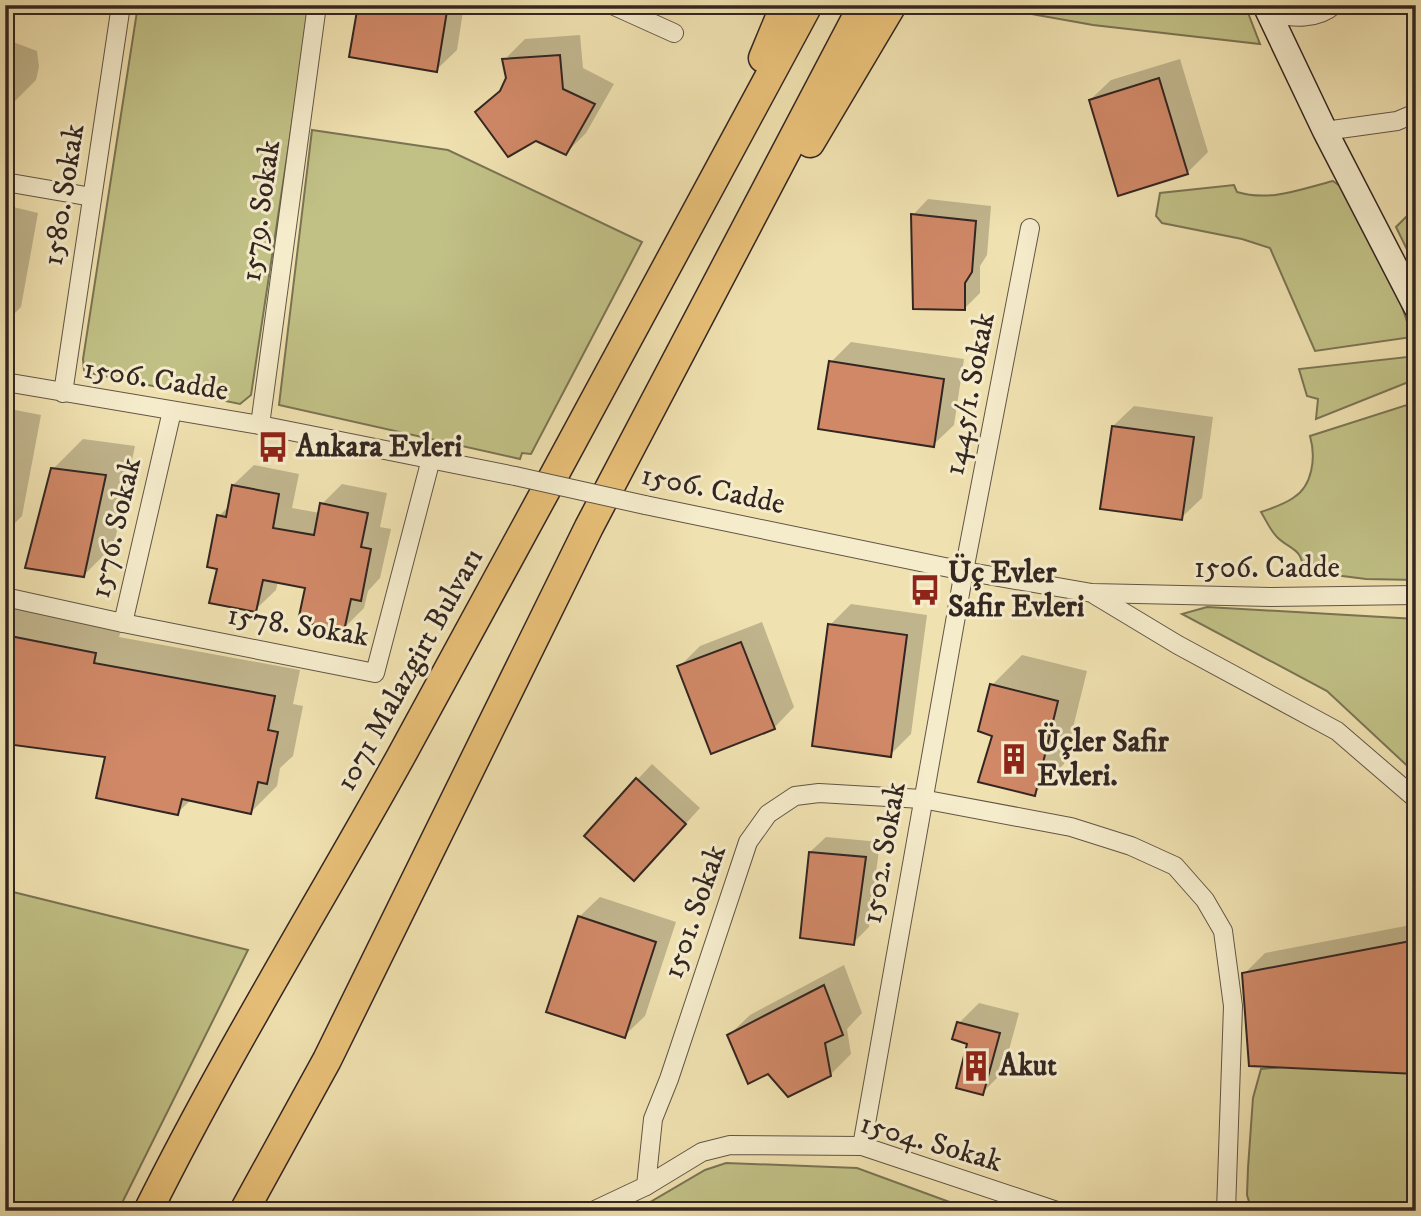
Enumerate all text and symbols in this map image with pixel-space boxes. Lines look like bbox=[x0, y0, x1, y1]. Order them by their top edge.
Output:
street label: 1580. Sokak bbox=[35, 121, 93, 269]
street label: 1579. Sokak bbox=[233, 138, 289, 284]
street label: 1445/1. Sokak bbox=[936, 309, 1004, 479]
street label: 1506. Cadde bbox=[81, 350, 231, 410]
place label: Ankara Evleri bbox=[295, 429, 463, 466]
bus stop icon: Ankara Evleri bbox=[256, 430, 290, 464]
street label: 1576. Sokak bbox=[82, 454, 150, 602]
street label: 1506. Cadde bbox=[638, 457, 788, 523]
street label: 1071 Malazgirt Bulvarı bbox=[328, 542, 492, 798]
street label: 1506. Cadde bbox=[1194, 550, 1340, 587]
place label: Üç Evler Safir Evleri bbox=[948, 553, 1085, 626]
bus stop icon: Üç Evler Safir Evleri bbox=[908, 573, 942, 607]
street label: 1578. Sokak bbox=[225, 597, 372, 655]
place label: Üçler Safir Evleri. bbox=[1037, 722, 1169, 795]
building icon: Üçler Safir Evleri. bbox=[997, 742, 1031, 776]
street label: 1502. Sokak bbox=[853, 779, 915, 927]
street label: 1501. Sokak bbox=[655, 840, 735, 984]
place label: Akut bbox=[998, 1048, 1057, 1085]
building icon: Akut bbox=[959, 1049, 993, 1083]
street label: 1504. Sokak bbox=[856, 1105, 1006, 1181]

